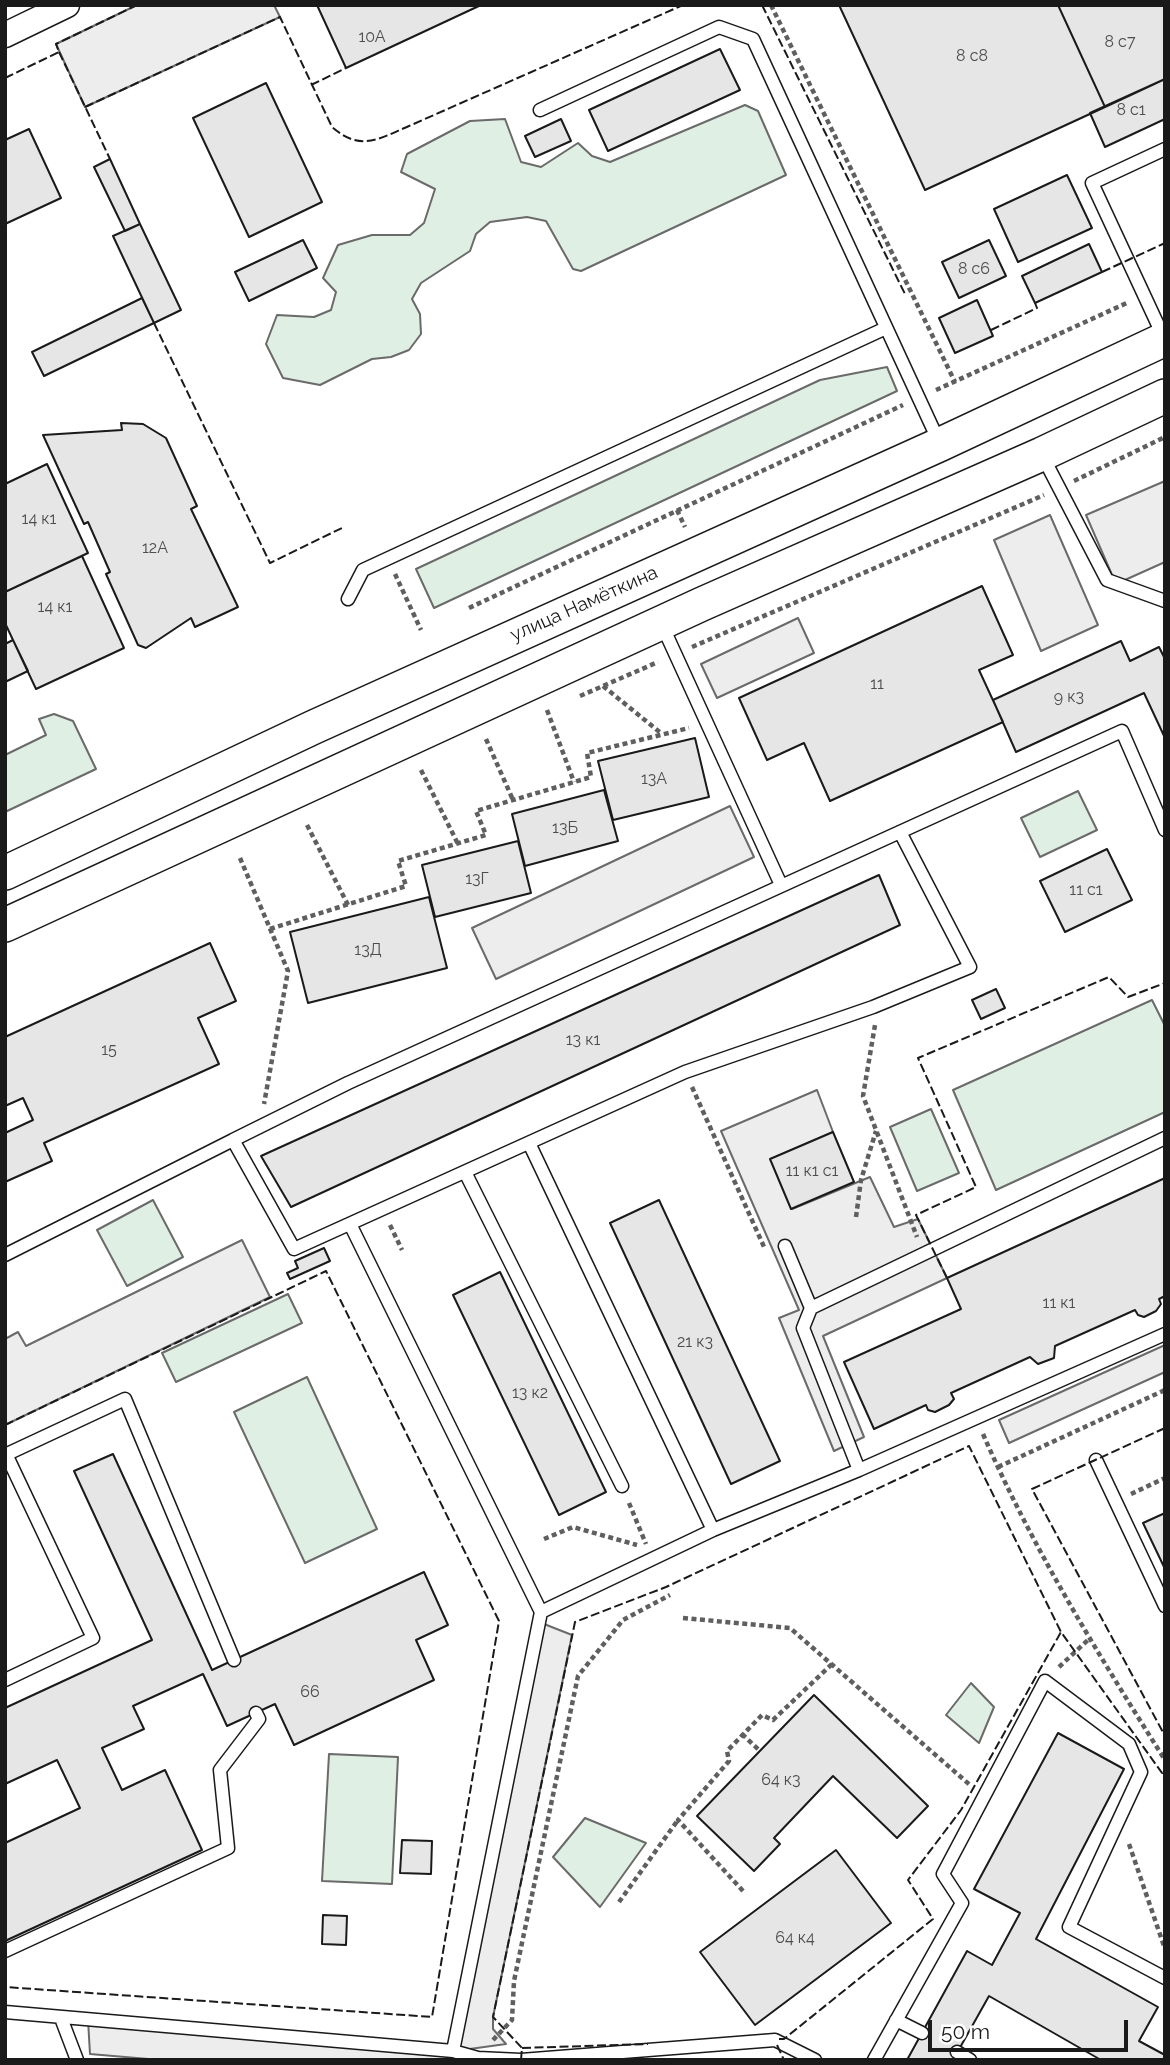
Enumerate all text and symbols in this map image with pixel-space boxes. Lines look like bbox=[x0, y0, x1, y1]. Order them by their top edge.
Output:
house number: 10А bbox=[358, 27, 386, 47]
house number: 8 с7 bbox=[1105, 32, 1135, 52]
house number: 8 с8 bbox=[956, 46, 988, 66]
house number: 8 с1 bbox=[1116, 100, 1146, 120]
house number: 8 с6 bbox=[958, 259, 990, 279]
house number: 14 к1 bbox=[22, 509, 56, 529]
house number: 12А bbox=[142, 538, 168, 558]
street label: улица Намёткина bbox=[507, 561, 661, 647]
house number: 14 к1 bbox=[38, 597, 72, 617]
house number: 11 bbox=[870, 674, 884, 694]
house number: 9 к3 bbox=[1054, 687, 1084, 707]
house number: 13А bbox=[641, 769, 667, 789]
house number: 13Б bbox=[552, 818, 578, 838]
house number: 13Г bbox=[465, 869, 489, 889]
house number: 11 с1 bbox=[1069, 880, 1103, 900]
house number: 13Д bbox=[354, 940, 382, 960]
house number: 13 к1 bbox=[566, 1030, 600, 1050]
house number: 15 bbox=[101, 1040, 117, 1060]
house number: 11 к1 с1 bbox=[786, 1161, 838, 1181]
house number: 11 к1 bbox=[1043, 1293, 1075, 1313]
house number: 21 к3 bbox=[677, 1332, 713, 1352]
house number: 13 к2 bbox=[512, 1383, 548, 1403]
house number: 66 bbox=[300, 1682, 320, 1702]
house number: 64 к3 bbox=[761, 1770, 801, 1790]
house number: 64 к4 bbox=[775, 1928, 815, 1948]
scale bar bbox=[932, 2006, 1132, 2050]
text: 50 m bbox=[941, 2019, 990, 2044]

